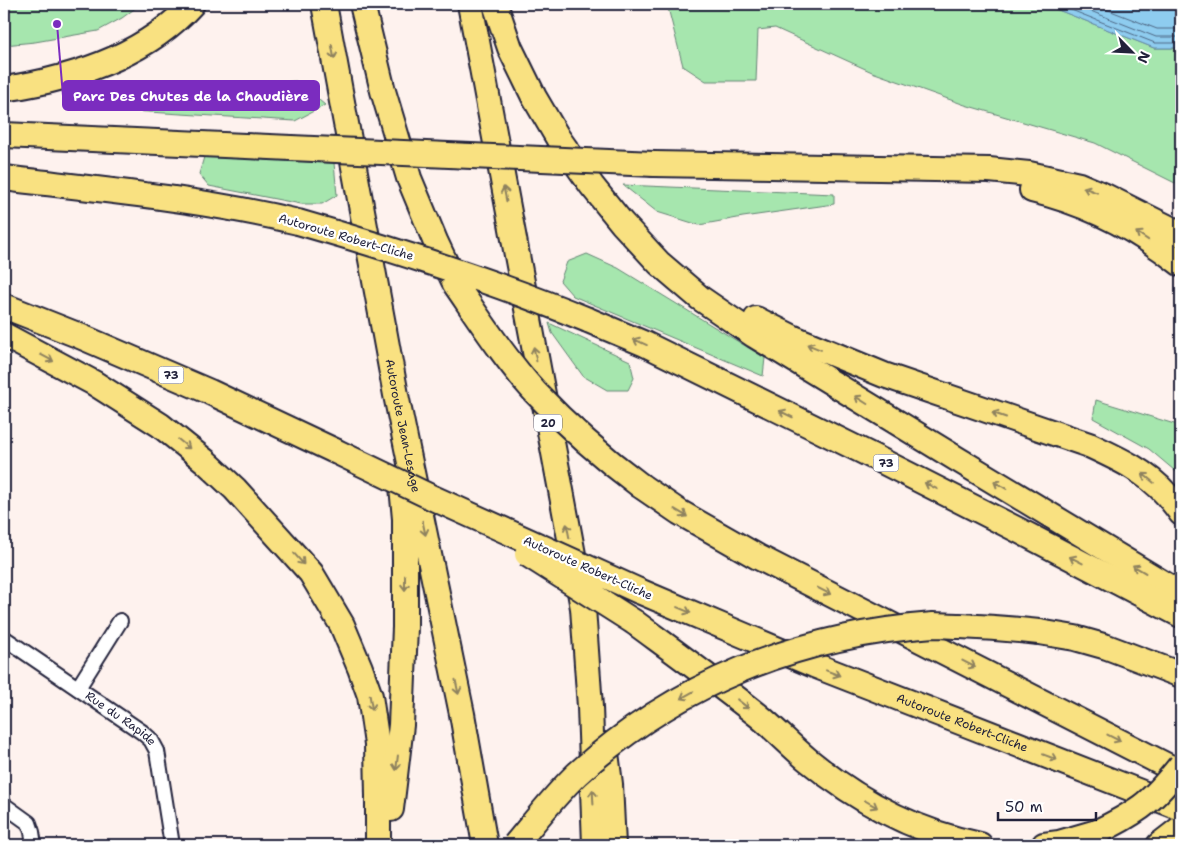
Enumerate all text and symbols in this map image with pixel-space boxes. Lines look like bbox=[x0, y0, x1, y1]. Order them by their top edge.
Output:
north arrow bbox=[1108, 28, 1158, 78]
one-way arrow bbox=[328, 43, 338, 59]
text: N bbox=[1133, 49, 1154, 66]
callout: Parc Des Chutes de la Chaudière bbox=[63, 81, 319, 110]
text: Parc Des Chutes de la Chaudière bbox=[73, 87, 309, 105]
one-way arrow bbox=[1083, 185, 1099, 194]
one-way arrow bbox=[500, 186, 510, 202]
street label: Autoroute Robert-Cliche bbox=[277, 210, 416, 264]
one-way arrow bbox=[1135, 231, 1149, 241]
one-way arrow bbox=[633, 336, 648, 346]
one-way arrow bbox=[807, 341, 822, 351]
one-way arrow bbox=[530, 346, 540, 362]
one-way arrow bbox=[39, 353, 54, 363]
street label: Autoroute Jean-Lesage bbox=[381, 358, 424, 494]
road number: 73 bbox=[158, 366, 184, 384]
one-way arrow bbox=[855, 395, 869, 405]
one-way arrow bbox=[778, 409, 793, 419]
one-way arrow bbox=[992, 410, 1007, 419]
road number: 20 bbox=[534, 414, 562, 432]
one-way arrow bbox=[177, 439, 191, 449]
road number: 73 bbox=[874, 454, 898, 472]
one-way arrow bbox=[1142, 473, 1155, 484]
one-way arrow bbox=[994, 479, 1008, 489]
one-way arrow bbox=[924, 481, 939, 490]
one-way arrow bbox=[674, 509, 688, 519]
one-way arrow bbox=[420, 520, 429, 536]
one-way arrow bbox=[563, 523, 573, 539]
street label: Autoroute Robert-Cliche bbox=[521, 532, 655, 604]
one-way arrow bbox=[293, 552, 304, 565]
one-way arrow bbox=[1069, 555, 1084, 564]
one-way arrow bbox=[1133, 563, 1147, 573]
one-way arrow bbox=[400, 574, 410, 591]
one-way arrow bbox=[816, 587, 831, 596]
one-way arrow bbox=[676, 606, 691, 615]
one-way arrow bbox=[961, 660, 976, 669]
one-way arrow bbox=[825, 669, 841, 678]
one-way arrow bbox=[453, 679, 462, 695]
street label: Rue du Rapide bbox=[82, 688, 160, 748]
one-way arrow bbox=[680, 690, 695, 700]
street label: Autoroute Robert-Cliche bbox=[894, 690, 1031, 756]
one-way arrow bbox=[366, 695, 376, 711]
one-way arrow bbox=[737, 699, 750, 710]
one-way arrow bbox=[1106, 734, 1121, 743]
one-way arrow bbox=[1042, 752, 1057, 762]
one-way arrow bbox=[392, 754, 402, 770]
one-way arrow bbox=[589, 789, 598, 805]
scale bar bbox=[998, 789, 1095, 821]
text: 50 m bbox=[1005, 797, 1043, 817]
one-way arrow bbox=[864, 799, 879, 809]

